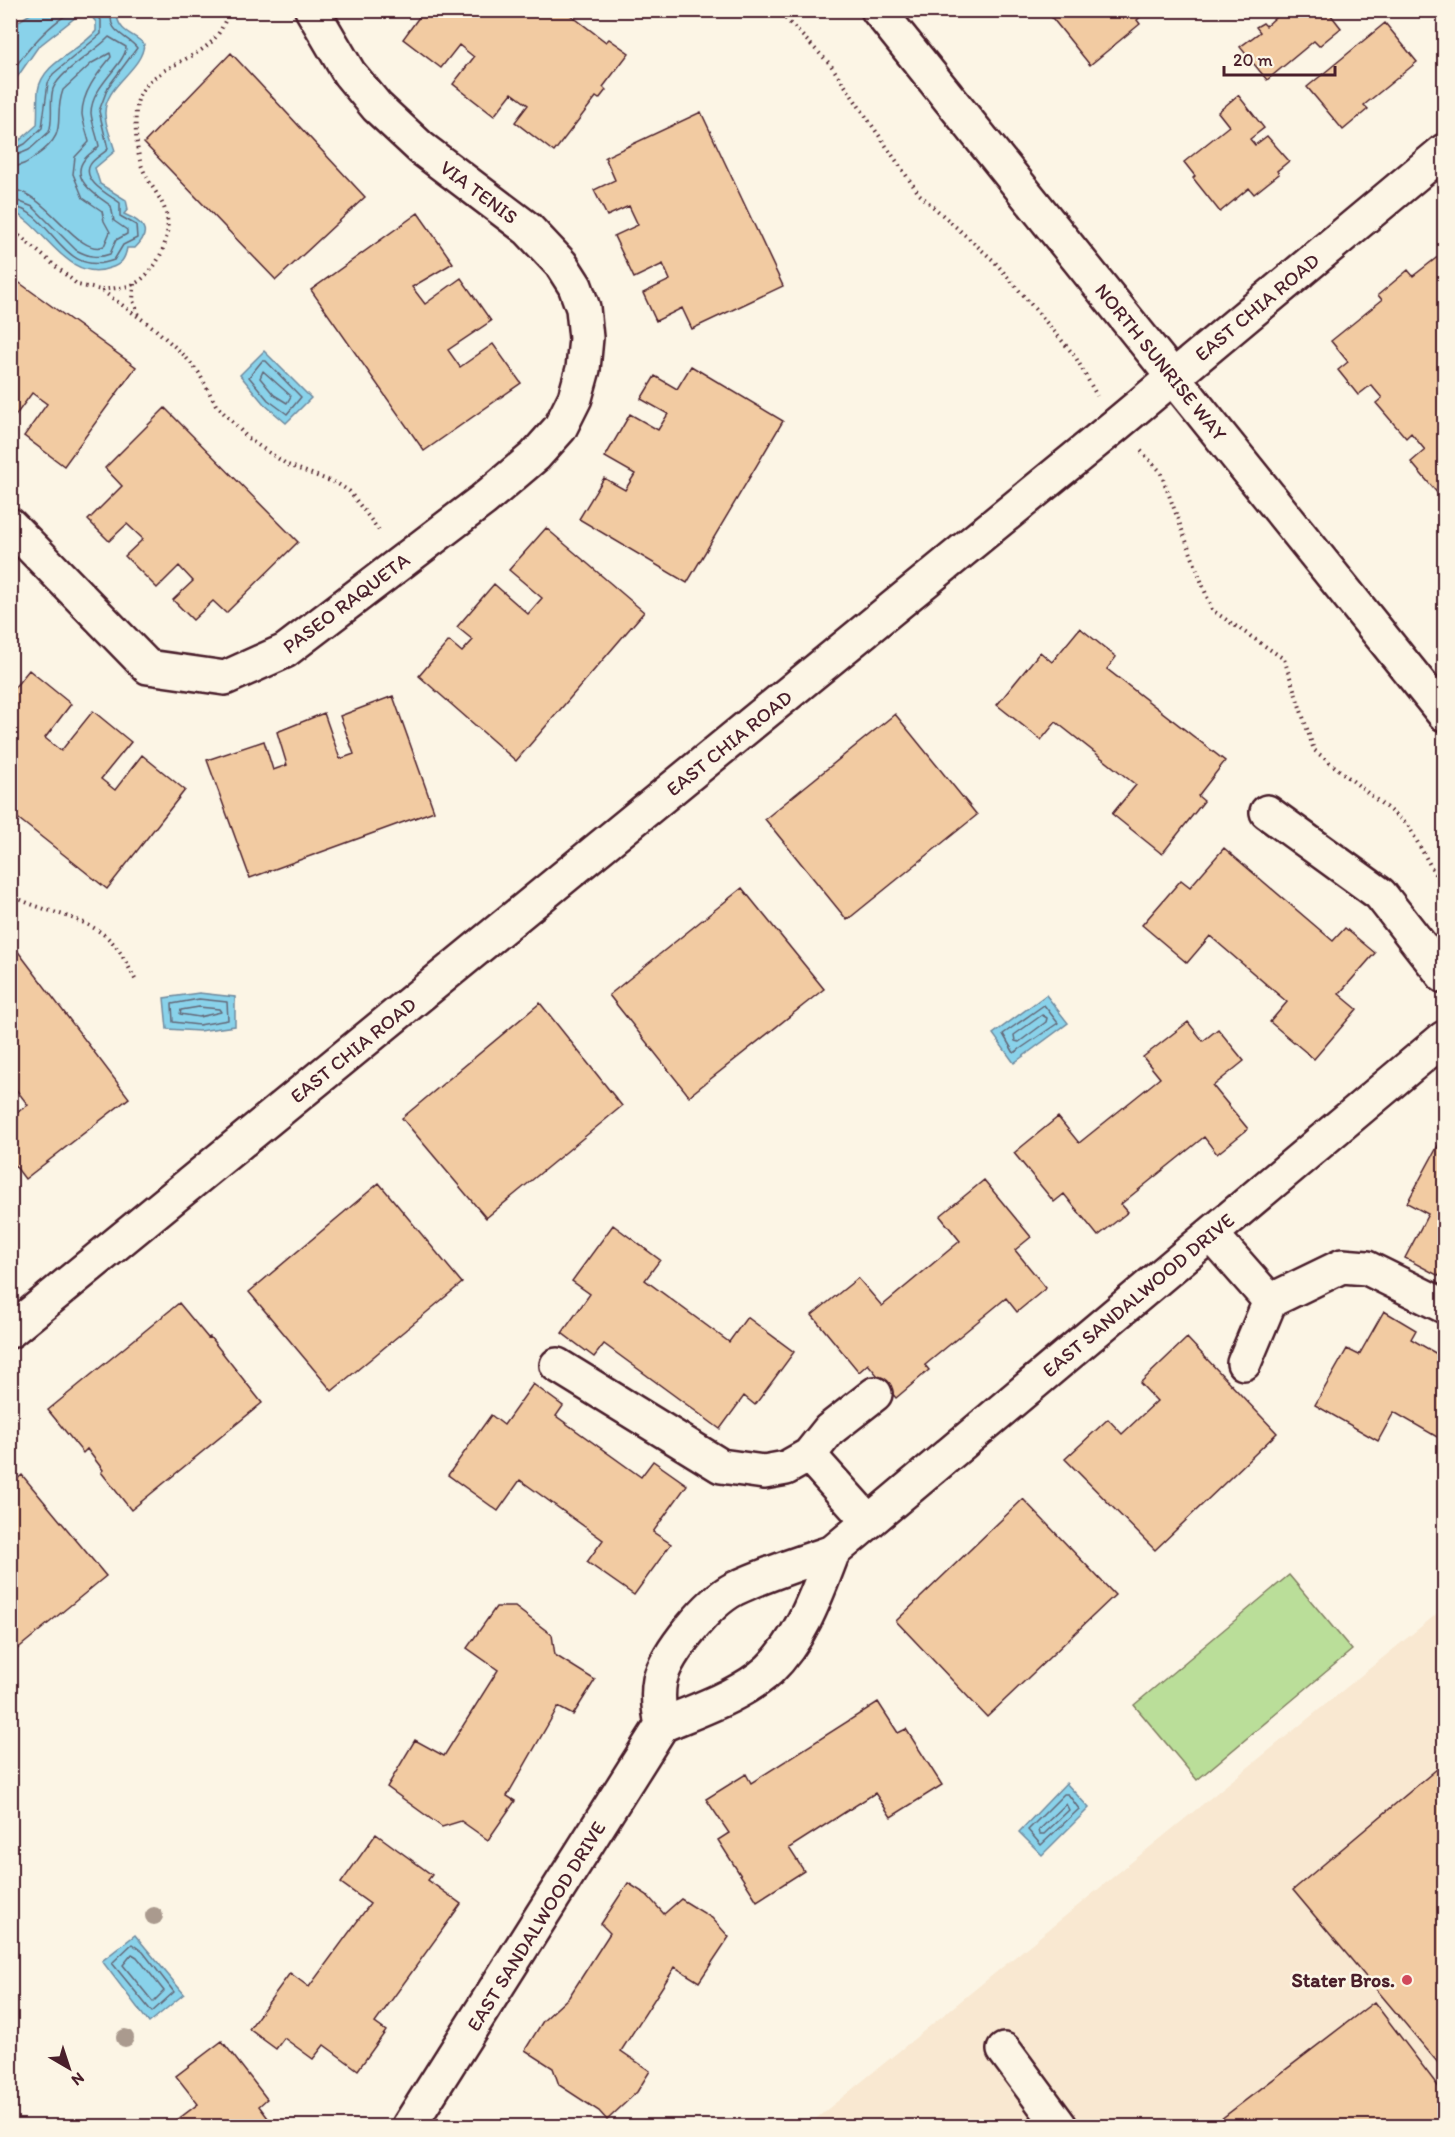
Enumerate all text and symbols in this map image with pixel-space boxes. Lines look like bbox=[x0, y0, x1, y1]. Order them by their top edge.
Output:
scale bar bbox=[1224, 39, 1335, 77]
text: 20 m bbox=[1233, 49, 1273, 71]
street label: VIA TENIS bbox=[435, 155, 523, 229]
street label: EAST CHIA ROAD bbox=[1190, 248, 1324, 366]
street label: NORTH SUNRISE WAY bbox=[1090, 278, 1232, 446]
street label: PASEO RAQUETA bbox=[278, 547, 414, 659]
street label: EAST CHIA ROAD bbox=[661, 685, 797, 801]
street label: EAST CHIA ROAD bbox=[285, 992, 421, 1108]
street label: EAST SANDALWOOD DRIVE bbox=[1037, 1208, 1239, 1382]
street label: EAST SANDALWOOD DRIVE bbox=[461, 1817, 611, 2035]
place label: Stater Bros. bbox=[1292, 1968, 1395, 1992]
marker: Stater Bros. bbox=[1400, 1973, 1414, 1987]
north arrow bbox=[39, 2038, 99, 2098]
text: N bbox=[68, 2068, 88, 2090]

